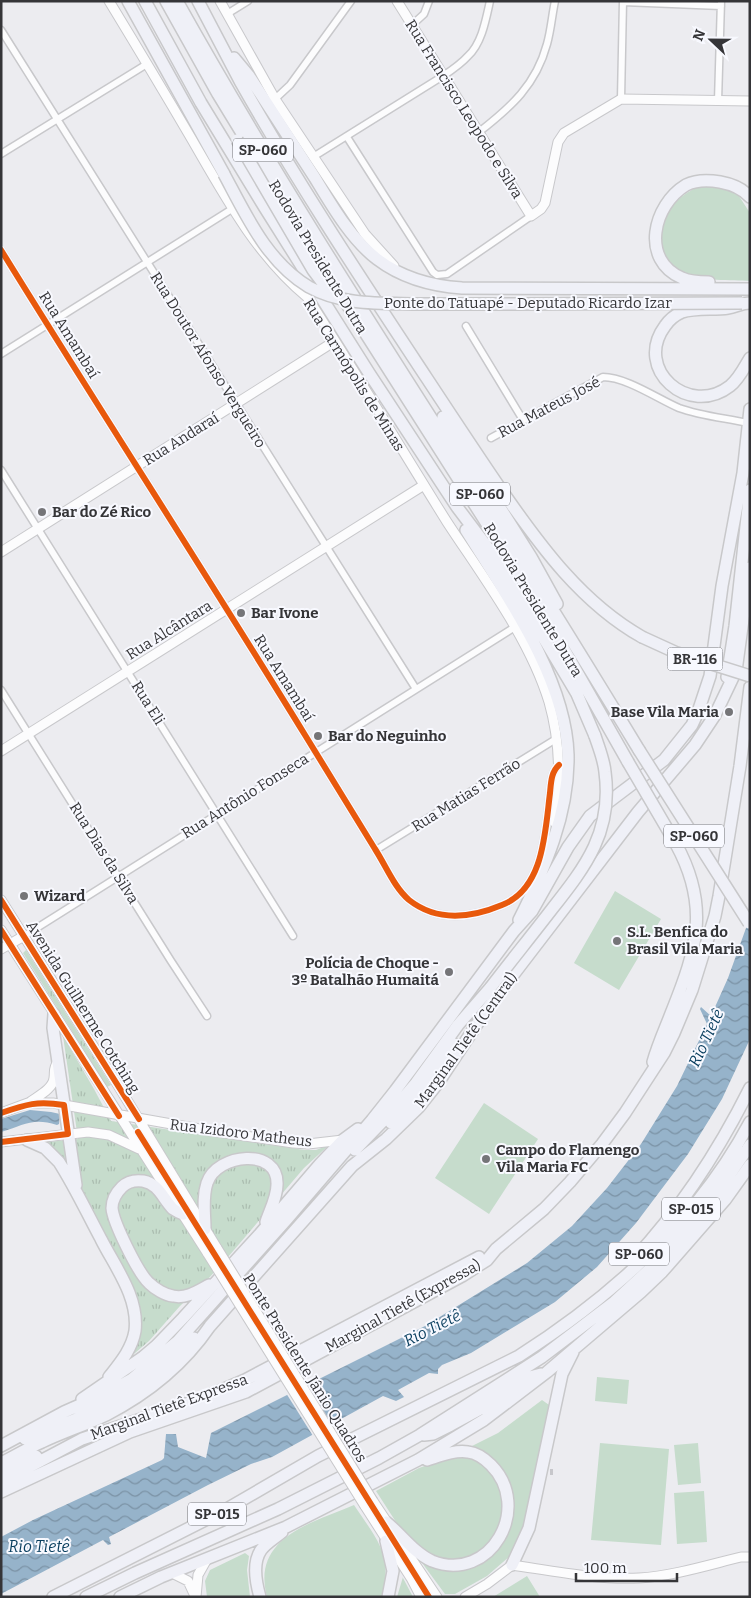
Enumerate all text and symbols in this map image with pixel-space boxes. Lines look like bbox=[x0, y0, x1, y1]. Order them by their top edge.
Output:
north arrow bbox=[686, 15, 736, 65]
street label: Rua Francisco Leopodo e Silva bbox=[401, 16, 527, 202]
text: N bbox=[690, 27, 709, 44]
road number: SP-060 bbox=[233, 138, 293, 162]
street label: Rodovia Presidente Dutra bbox=[265, 177, 371, 337]
street label: Rua Doutor Afonso Vergueiro bbox=[146, 269, 270, 451]
street label: Rua Amambaí bbox=[35, 288, 103, 382]
street label: Ponte do Tatuapé - Deputado Ricardo Izar bbox=[384, 294, 672, 312]
street label: Rua Carmópolis de Minas bbox=[300, 295, 408, 455]
street label: Rua Mateus José bbox=[495, 372, 603, 442]
street label: Rua Andaraí bbox=[140, 408, 223, 469]
road number: SP-060 bbox=[450, 482, 510, 506]
place label: Bar do Zé Rico bbox=[52, 503, 151, 521]
marker: Bar do Zé Rico bbox=[36, 506, 48, 518]
street label: Rodovia Presidente Dutra bbox=[480, 520, 586, 680]
street label: Rua Alcântara bbox=[123, 596, 215, 664]
place label: Bar Ivone bbox=[251, 604, 318, 622]
marker: Bar Ivone bbox=[235, 607, 247, 619]
street label: Rua Amambaí bbox=[250, 631, 318, 725]
road number: BR-116 bbox=[668, 648, 722, 671]
street label: Rua Eli bbox=[128, 678, 169, 729]
place label: Base Vila Maria bbox=[611, 703, 720, 721]
marker: Base Vila Maria bbox=[723, 706, 735, 718]
place label: Bar do Neguinho bbox=[328, 727, 447, 745]
marker: Bar do Neguinho bbox=[312, 730, 324, 742]
street label: Rua Antônio Fonseca bbox=[178, 750, 312, 842]
street label: Rua Matias Ferrão bbox=[408, 754, 524, 836]
street label: Rua Dias da Silva bbox=[66, 799, 142, 907]
road number: SP-060 bbox=[664, 824, 724, 848]
place label: Wizard bbox=[34, 887, 85, 905]
marker: Wizard bbox=[18, 890, 30, 902]
street label: Avenida Guilherme Cotching bbox=[22, 917, 144, 1097]
place label: S.L. Benfica do Brasil Vila Maria bbox=[627, 923, 744, 958]
marker: S.L. Benfica do Brasil Vila Maria bbox=[611, 935, 623, 947]
place label: Polícia de Choque - 3º Batalhão Humaitá bbox=[292, 954, 440, 989]
marker: Polícia de Choque - 3º Batalhão Humaitá bbox=[443, 966, 455, 978]
street label: Marginal Tietê (Central) bbox=[411, 969, 521, 1111]
water label: Rio Tietê bbox=[684, 1006, 728, 1070]
street label: Rua Izidoro Matheus bbox=[169, 1115, 313, 1151]
place label: Campo do Flamengo Vila Maria FC bbox=[496, 1141, 640, 1176]
marker: Campo do Flamengo Vila Maria FC bbox=[480, 1153, 492, 1165]
road number: SP-015 bbox=[662, 1198, 720, 1220]
road number: SP-060 bbox=[609, 1242, 669, 1266]
street label: Marginal Tietê (Expressa) bbox=[322, 1256, 484, 1356]
street label: Ponte Presidente Jânio Quadros bbox=[239, 1270, 371, 1466]
water label: Rio Tietê bbox=[400, 1306, 464, 1350]
street label: Marginal Tietê Expressa bbox=[88, 1370, 250, 1444]
road number: SP-015 bbox=[188, 1502, 246, 1526]
water label: Rio Tietê bbox=[8, 1537, 70, 1556]
scale bar bbox=[576, 1550, 677, 1582]
text: 100 m bbox=[584, 1559, 627, 1577]

